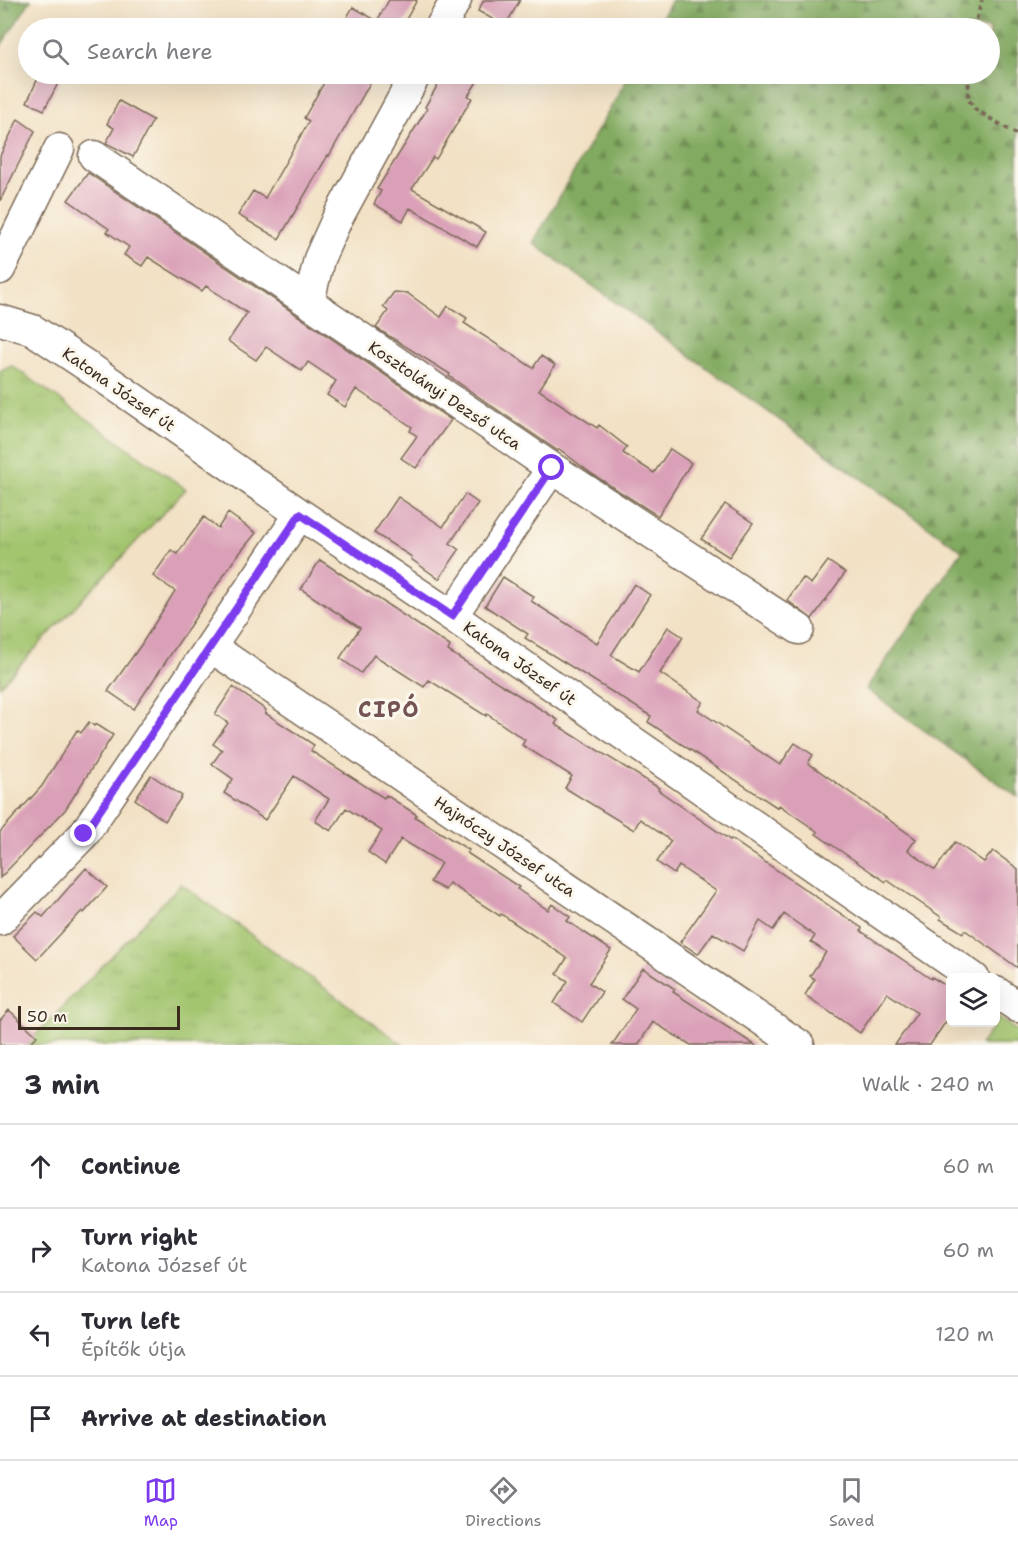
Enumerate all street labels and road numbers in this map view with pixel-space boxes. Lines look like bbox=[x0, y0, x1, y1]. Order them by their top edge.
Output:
street label: Kosztolányi Dezső utca bbox=[364, 336, 525, 454]
street label: Katona József út bbox=[58, 343, 179, 436]
street label: Katona József út bbox=[459, 617, 580, 710]
street label: Hajnóczy József utca bbox=[430, 791, 579, 902]

